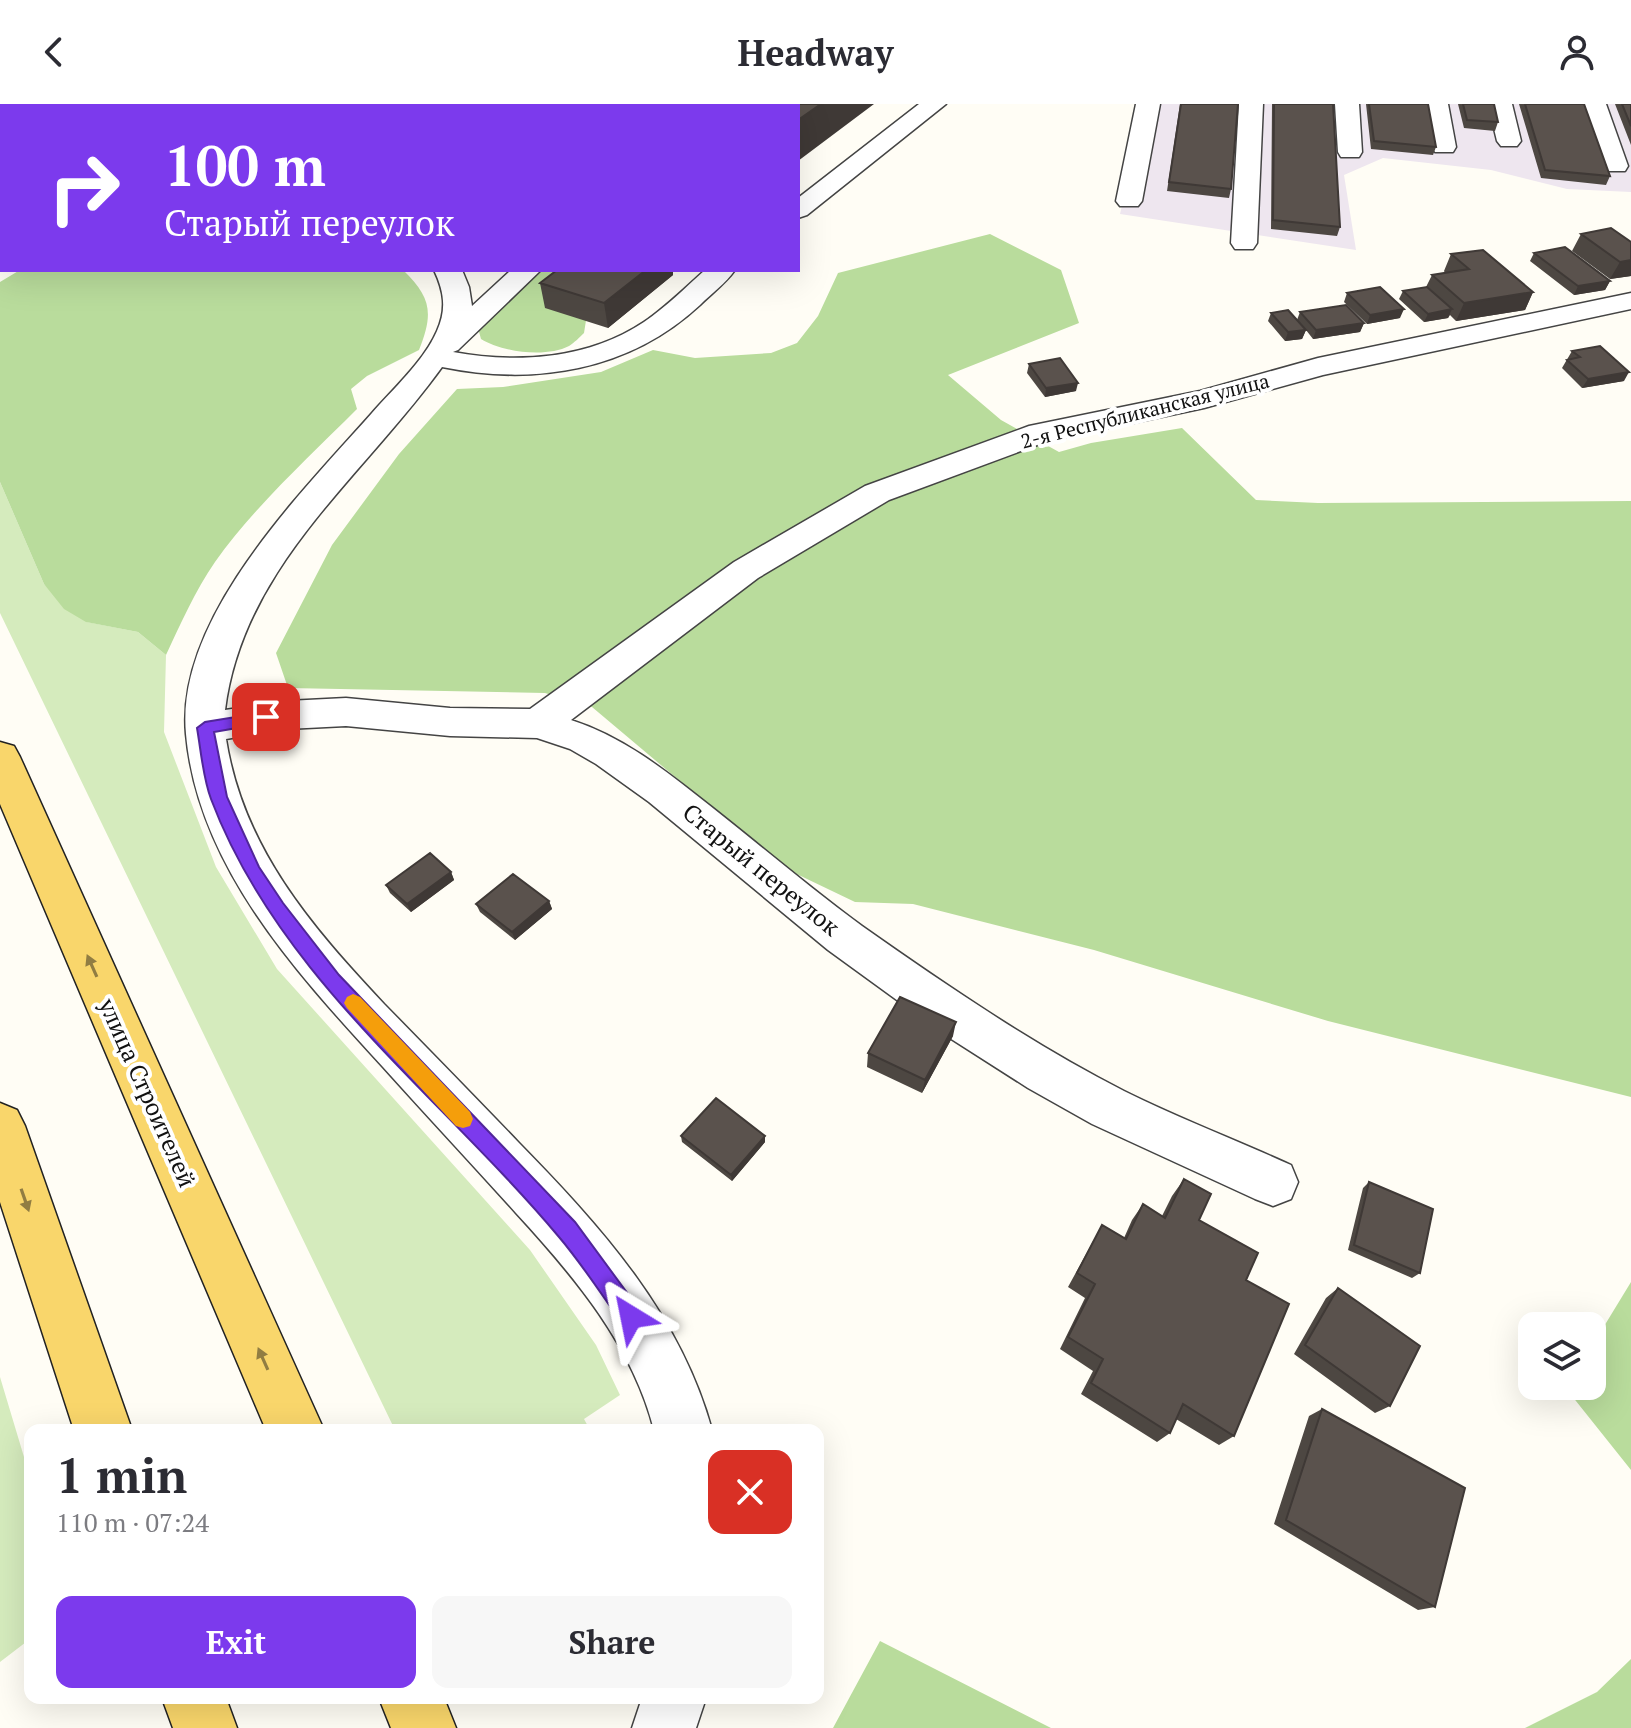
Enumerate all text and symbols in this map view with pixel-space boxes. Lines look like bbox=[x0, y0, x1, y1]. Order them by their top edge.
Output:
text: Headway bbox=[738, 29, 893, 76]
icon: back bbox=[32, 30, 76, 74]
icon: person bbox=[1555, 30, 1599, 74]
text: 100 m bbox=[164, 128, 326, 202]
icon: right bbox=[32, 136, 136, 240]
text: Старый переулок bbox=[164, 199, 454, 246]
street label: 2-я Республиканская улица bbox=[1018, 367, 1272, 454]
pin bbox=[232, 683, 300, 751]
icon: arrive bbox=[244, 695, 288, 739]
street label: Старый переулок bbox=[676, 796, 847, 943]
one-way arrow bbox=[85, 955, 98, 978]
street label: улица Строителей bbox=[92, 992, 204, 1192]
one-way arrow bbox=[20, 1188, 32, 1212]
position arrow bbox=[589, 1275, 673, 1359]
map controls bbox=[1518, 1312, 1606, 1400]
button: layers bbox=[1518, 1312, 1606, 1400]
one-way arrow bbox=[257, 1347, 270, 1370]
text: 1 min bbox=[56, 1443, 187, 1507]
button: close bbox=[708, 1450, 792, 1534]
text: 110 m · 07:24 bbox=[56, 1505, 209, 1539]
button: Exit bbox=[56, 1596, 416, 1688]
button: Share bbox=[432, 1596, 792, 1688]

